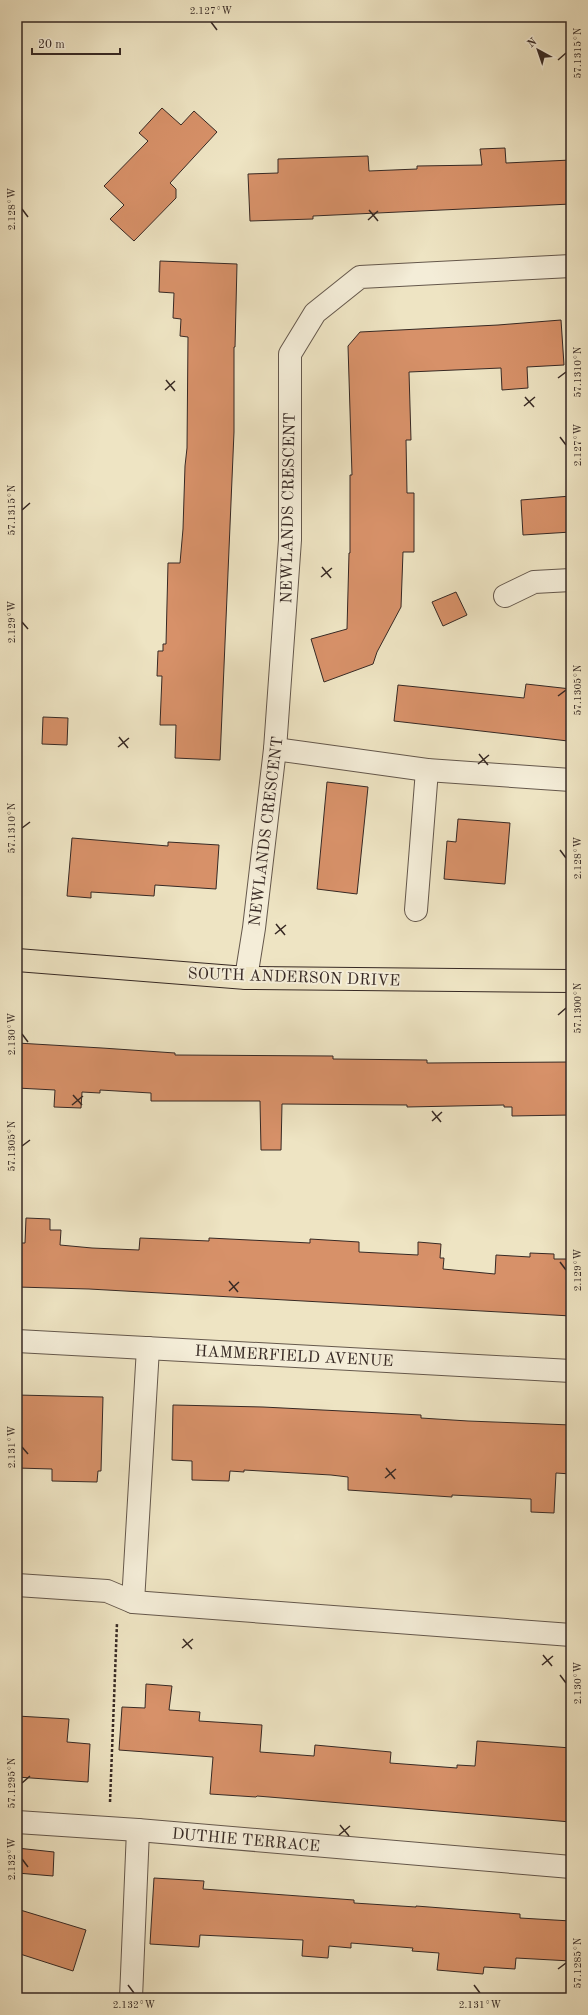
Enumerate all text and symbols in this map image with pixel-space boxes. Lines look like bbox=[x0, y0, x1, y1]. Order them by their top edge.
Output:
text: 2.127°W bbox=[190, 6, 233, 16]
text: 57.1315°N bbox=[573, 27, 583, 79]
scale bar bbox=[32, 30, 120, 56]
north arrow bbox=[518, 30, 558, 70]
text: N bbox=[526, 36, 540, 50]
text: 20 m bbox=[38, 39, 65, 51]
text: 2.128°W bbox=[7, 187, 17, 230]
text: 57.1310°N bbox=[573, 346, 583, 398]
street label: NEWLANDS CRESCENT bbox=[279, 412, 299, 604]
text: 2.127°W bbox=[573, 423, 583, 466]
text: 57.1315°N bbox=[7, 484, 17, 536]
text: 2.129°W bbox=[7, 600, 17, 643]
text: 57.1305°N bbox=[573, 664, 583, 716]
street label: NEWLANDS CRESCENT bbox=[247, 735, 287, 927]
text: 57.1310°N bbox=[7, 802, 17, 854]
text: 2.128°W bbox=[573, 836, 583, 879]
street label: SOUTH ANDERSON DRIVE bbox=[187, 966, 401, 990]
text: 57.1300°N bbox=[573, 982, 583, 1034]
text: 2.130°W bbox=[7, 1012, 17, 1055]
text: 57.1305°N bbox=[7, 1120, 17, 1172]
text: 2.129°W bbox=[573, 1248, 583, 1291]
street label: HAMMERFIELD AVENUE bbox=[194, 1344, 394, 1370]
text: 2.131°W bbox=[7, 1425, 17, 1468]
text: 2.130°W bbox=[573, 1661, 583, 1704]
text: 57.1295°N bbox=[7, 1757, 17, 1809]
street label: DUTHIE TERRACE bbox=[171, 1827, 321, 1855]
text: 2.132°W bbox=[7, 1837, 17, 1880]
text: 57.1285°N bbox=[573, 1937, 583, 1989]
text: 2.132°W bbox=[113, 2000, 156, 2010]
text: 2.131°W bbox=[459, 2000, 502, 2010]

